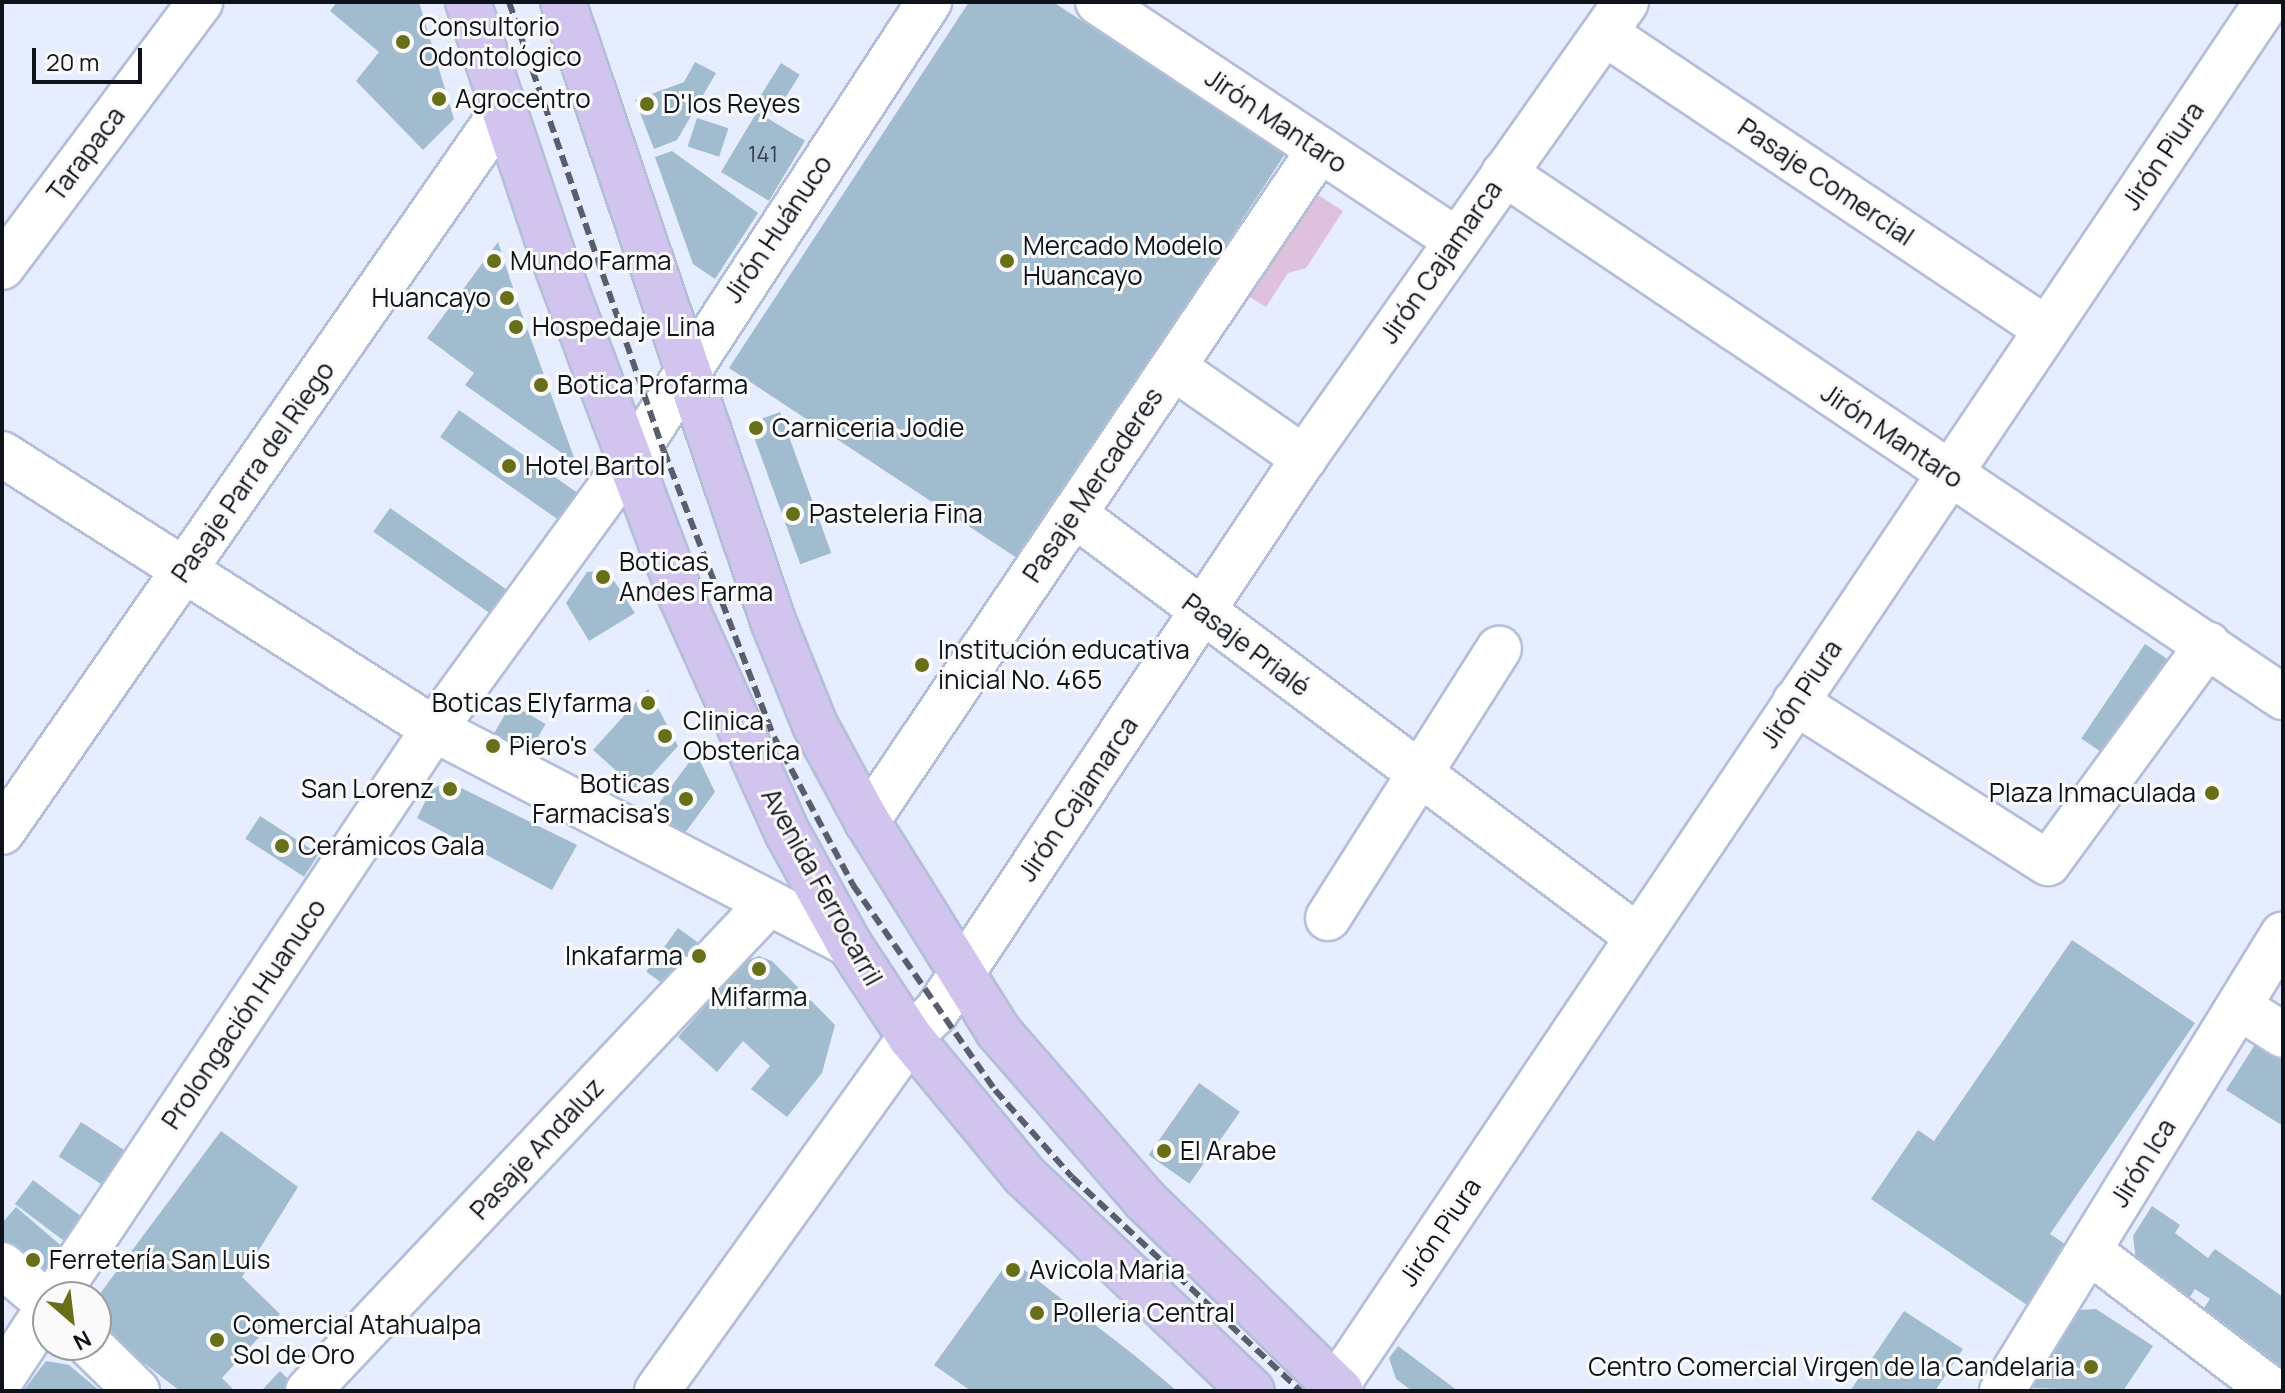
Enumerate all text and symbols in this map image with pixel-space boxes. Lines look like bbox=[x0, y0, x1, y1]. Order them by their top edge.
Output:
place label: Consultorio Odontológico bbox=[419, 11, 582, 72]
scale bar bbox=[36, 32, 146, 82]
marker: Consultorio Odontológico bbox=[394, 33, 412, 51]
text: 20 m bbox=[46, 45, 99, 78]
street label: Jirón Mantaro bbox=[1199, 62, 1353, 180]
place label: Agrocentro bbox=[455, 83, 591, 115]
place label: D'los Reyes bbox=[663, 88, 800, 120]
marker: Agrocentro bbox=[430, 90, 448, 108]
marker: D'los Reyes bbox=[638, 95, 656, 113]
street label: Jirón Piura bbox=[2115, 96, 2211, 216]
street label: Tarapaca bbox=[40, 101, 132, 207]
street label: Pasaje Comercial bbox=[1732, 112, 1920, 252]
house number: 141 bbox=[748, 142, 778, 168]
street label: Jirón Huánuco bbox=[717, 149, 839, 309]
street label: Jirón Cajamarca bbox=[1373, 175, 1509, 349]
place label: Mercado Modelo Huancayo bbox=[1023, 230, 1223, 292]
place label: Mundo Farma bbox=[510, 245, 672, 277]
marker: Mundo Farma bbox=[485, 252, 503, 270]
marker: Mercado Modelo Huancayo bbox=[998, 252, 1016, 270]
place label: Huancayo bbox=[371, 282, 491, 314]
marker: Huancayo bbox=[498, 289, 516, 307]
place label: Hospedaje Lina bbox=[532, 311, 715, 343]
marker: Hospedaje Lina bbox=[507, 318, 525, 336]
street label: Pasaje Parra del Riego bbox=[165, 356, 341, 588]
place label: Botica Profarma bbox=[557, 369, 748, 401]
marker: Botica Profarma bbox=[532, 376, 550, 394]
street label: Jirón Mantaro bbox=[1815, 377, 1969, 495]
street label: Pasaje Mercaderes bbox=[1016, 382, 1170, 588]
place label: Carniceria Jodie bbox=[772, 412, 964, 444]
marker: Carniceria Jodie bbox=[747, 419, 765, 437]
place label: Hotel Bartol bbox=[525, 450, 666, 482]
marker: Hotel Bartol bbox=[500, 457, 518, 475]
place label: Pasteleria Fina bbox=[809, 498, 983, 530]
marker: Pasteleria Fina bbox=[784, 505, 802, 523]
place label: Boticas Andes Farma bbox=[619, 546, 773, 608]
marker: Boticas Andes Farma bbox=[594, 568, 612, 586]
street label: Pasaje Prialé bbox=[1176, 587, 1316, 703]
place label: Institución educativa inicial No. 465 bbox=[938, 634, 1190, 696]
street label: Jirón Piura bbox=[1753, 634, 1849, 754]
marker: Institución educativa inicial No. 465 bbox=[913, 656, 931, 674]
place label: Boticas Elyfarma bbox=[432, 687, 632, 719]
marker: Boticas Elyfarma bbox=[639, 694, 657, 712]
place label: Clinica Obsterica bbox=[683, 705, 800, 766]
street label: Jirón Cajamarca bbox=[1011, 711, 1145, 887]
marker: Clinica Obsterica bbox=[654, 725, 676, 747]
place label: Piero's bbox=[509, 730, 587, 762]
marker: Piero's bbox=[484, 737, 502, 755]
place label: Boticas Farmacisa's bbox=[532, 768, 670, 830]
place label: San Lorenz bbox=[301, 773, 434, 805]
place label: Plaza Inmaculada bbox=[1989, 777, 2196, 809]
marker: San Lorenz bbox=[441, 780, 459, 798]
street label: Avenida Ferrocarril bbox=[755, 783, 889, 991]
marker: Plaza Inmaculada bbox=[2203, 784, 2221, 802]
marker: Boticas Farmacisa's bbox=[677, 790, 695, 808]
place label: Cerámicos Gala bbox=[298, 830, 485, 862]
marker: Cerámicos Gala bbox=[273, 837, 291, 855]
street label: Prolongación Huanuco bbox=[155, 893, 333, 1135]
place label: Inkafarma bbox=[565, 940, 683, 972]
marker: Inkafarma bbox=[690, 947, 708, 965]
marker: Mifarma bbox=[750, 960, 768, 978]
place label: Mifarma bbox=[710, 981, 808, 1013]
street label: Pasaje Andaluz bbox=[464, 1072, 610, 1226]
street label: Jirón Ica bbox=[2104, 1113, 2182, 1213]
place label: El Arabe bbox=[1180, 1135, 1276, 1167]
marker: El Arabe bbox=[1155, 1142, 1173, 1160]
street label: Jirón Piura bbox=[1392, 1172, 1488, 1292]
place label: Ferretería San Luis bbox=[49, 1244, 270, 1276]
marker: Ferretería San Luis bbox=[24, 1251, 42, 1269]
place label: Avicola Maria bbox=[1029, 1254, 1185, 1286]
marker: Avicola Maria bbox=[1004, 1261, 1022, 1279]
north arrow bbox=[32, 1281, 112, 1361]
place label: Polleria Central bbox=[1053, 1297, 1235, 1329]
marker: Polleria Central bbox=[1028, 1304, 1046, 1322]
place label: Comercial Atahualpa Sol de Oro bbox=[233, 1309, 481, 1370]
text: N bbox=[68, 1323, 96, 1357]
marker: Comercial Atahualpa Sol de Oro bbox=[208, 1331, 226, 1349]
place label: Centro Comercial Virgen de la Candelaria bbox=[1588, 1351, 2075, 1383]
marker: Centro Comercial Virgen de la Candelaria bbox=[2082, 1358, 2100, 1376]

